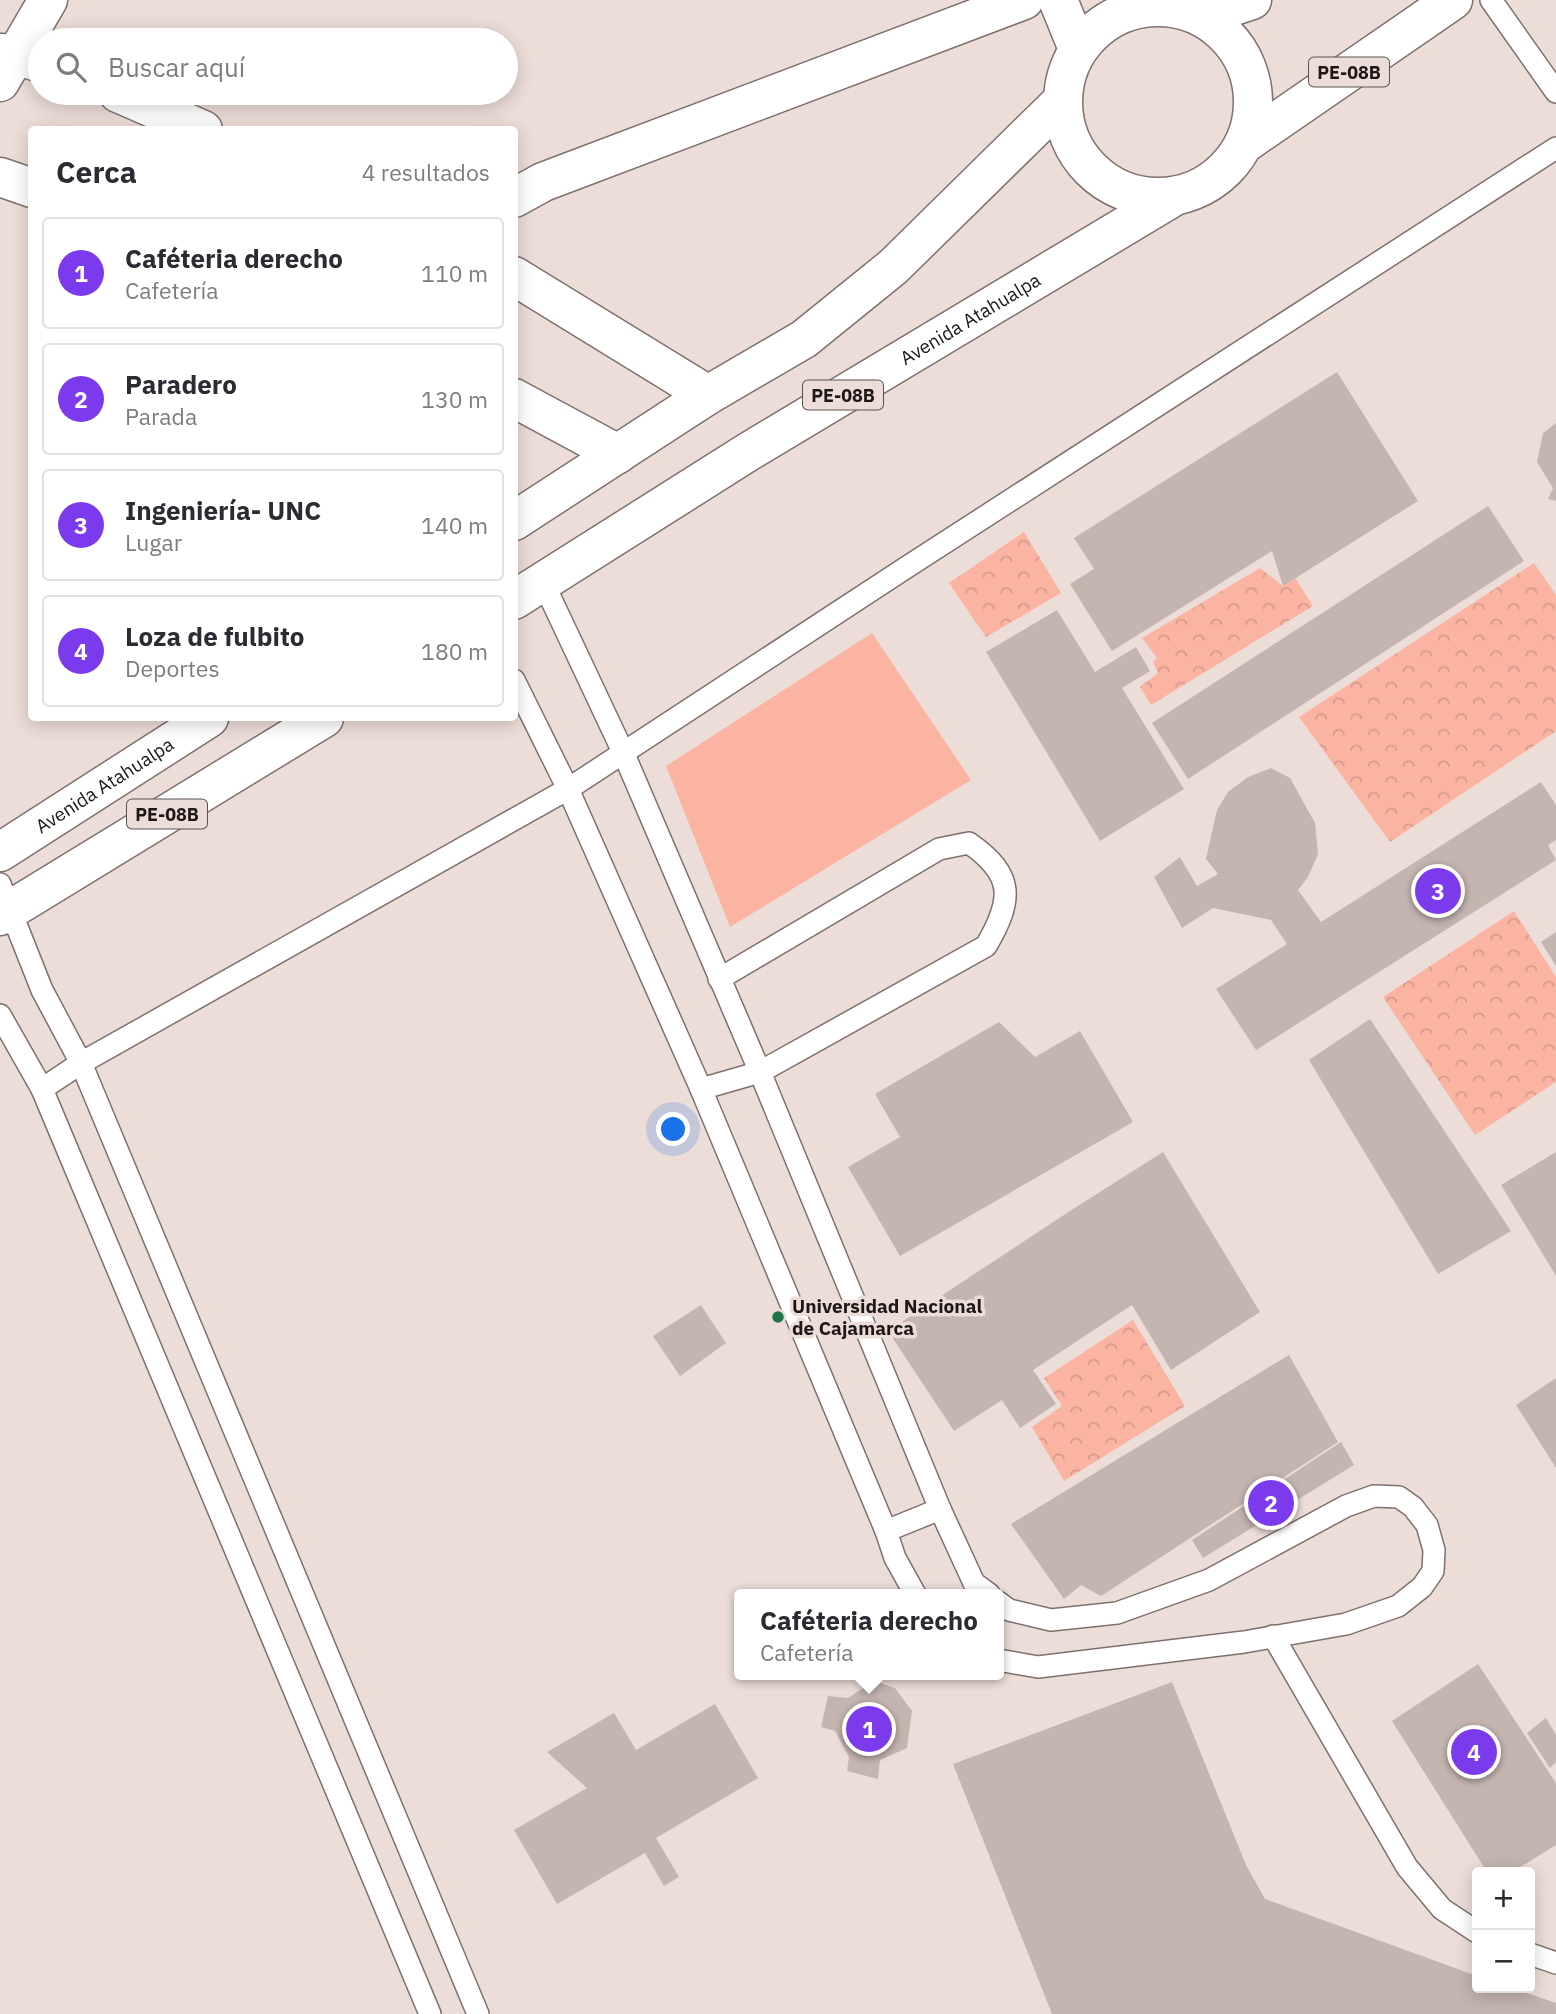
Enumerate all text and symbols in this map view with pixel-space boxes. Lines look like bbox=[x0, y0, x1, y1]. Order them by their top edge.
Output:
search box bbox=[28, 28, 518, 105]
icon: search bbox=[52, 48, 90, 86]
text: Buscar aquí bbox=[108, 50, 245, 84]
road number: PE-08B bbox=[1309, 58, 1389, 86]
text: Cerca bbox=[56, 152, 137, 191]
text: 4 resultados bbox=[362, 157, 490, 187]
text: Caféteria derecho bbox=[125, 241, 343, 275]
text: 1 bbox=[74, 258, 88, 288]
text: 110 m bbox=[421, 258, 488, 288]
street label: Avenida Atahualpa bbox=[896, 267, 1045, 370]
text: Cafetería bbox=[125, 275, 219, 305]
text: Paradero bbox=[125, 367, 237, 401]
road number: PE-08B bbox=[803, 380, 883, 410]
text: 2 bbox=[74, 384, 88, 414]
text: 130 m bbox=[421, 384, 488, 414]
text: Parada bbox=[125, 401, 197, 431]
text: Ingeniería- UNC bbox=[125, 493, 321, 527]
text: 3 bbox=[74, 510, 88, 540]
text: 140 m bbox=[421, 510, 488, 540]
text: Lugar bbox=[125, 527, 182, 557]
text: Loza de fulbito bbox=[125, 619, 304, 653]
text: 4 bbox=[74, 636, 88, 666]
text: 180 m bbox=[421, 636, 488, 666]
text: Deportes bbox=[125, 653, 220, 683]
street label: Avenida Atahualpa bbox=[31, 732, 178, 838]
road number: PE-08B bbox=[127, 800, 207, 828]
pin: 3 bbox=[1415, 865, 1461, 917]
your location bbox=[656, 1112, 690, 1146]
place label: Universidad Nacional de Cajamarca bbox=[792, 1294, 982, 1340]
marker: Universidad Nacional de Cajamarca bbox=[770, 1309, 786, 1325]
pin: 2 bbox=[1248, 1477, 1294, 1529]
popup bbox=[734, 1589, 1004, 1680]
text: Caféteria derecho bbox=[760, 1603, 978, 1637]
text: Cafetería bbox=[760, 1637, 854, 1667]
pin: 1 bbox=[846, 1703, 892, 1755]
pin: 4 bbox=[1451, 1726, 1497, 1778]
map controls bbox=[1472, 1867, 1535, 1993]
button: + bbox=[1472, 1867, 1535, 1930]
button: − bbox=[1472, 1930, 1535, 1993]

